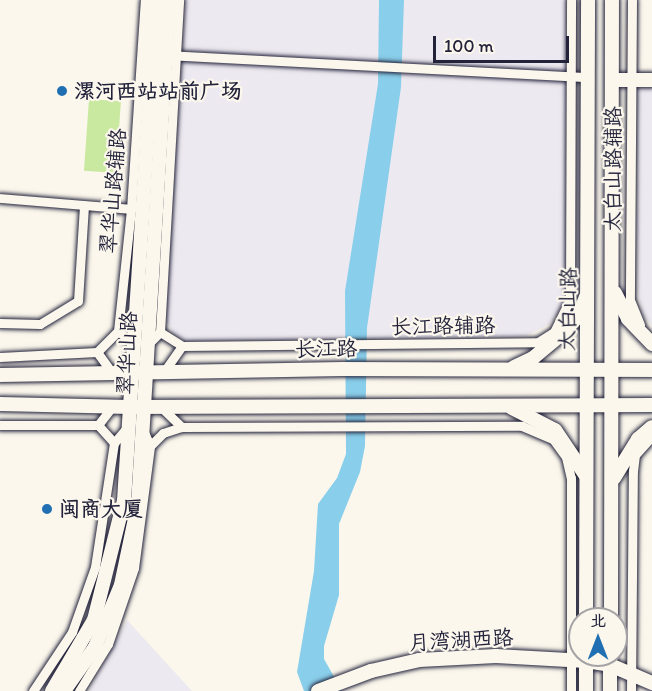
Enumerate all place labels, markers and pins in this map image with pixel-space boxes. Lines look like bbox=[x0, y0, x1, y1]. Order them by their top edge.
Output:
place label: 漯河西站站前广场 bbox=[74, 78, 242, 104]
marker: 漯河西站站前广场 bbox=[55, 84, 69, 98]
place label: 闽商大厦 bbox=[59, 496, 143, 522]
marker: 闽商大厦 bbox=[40, 502, 54, 516]

